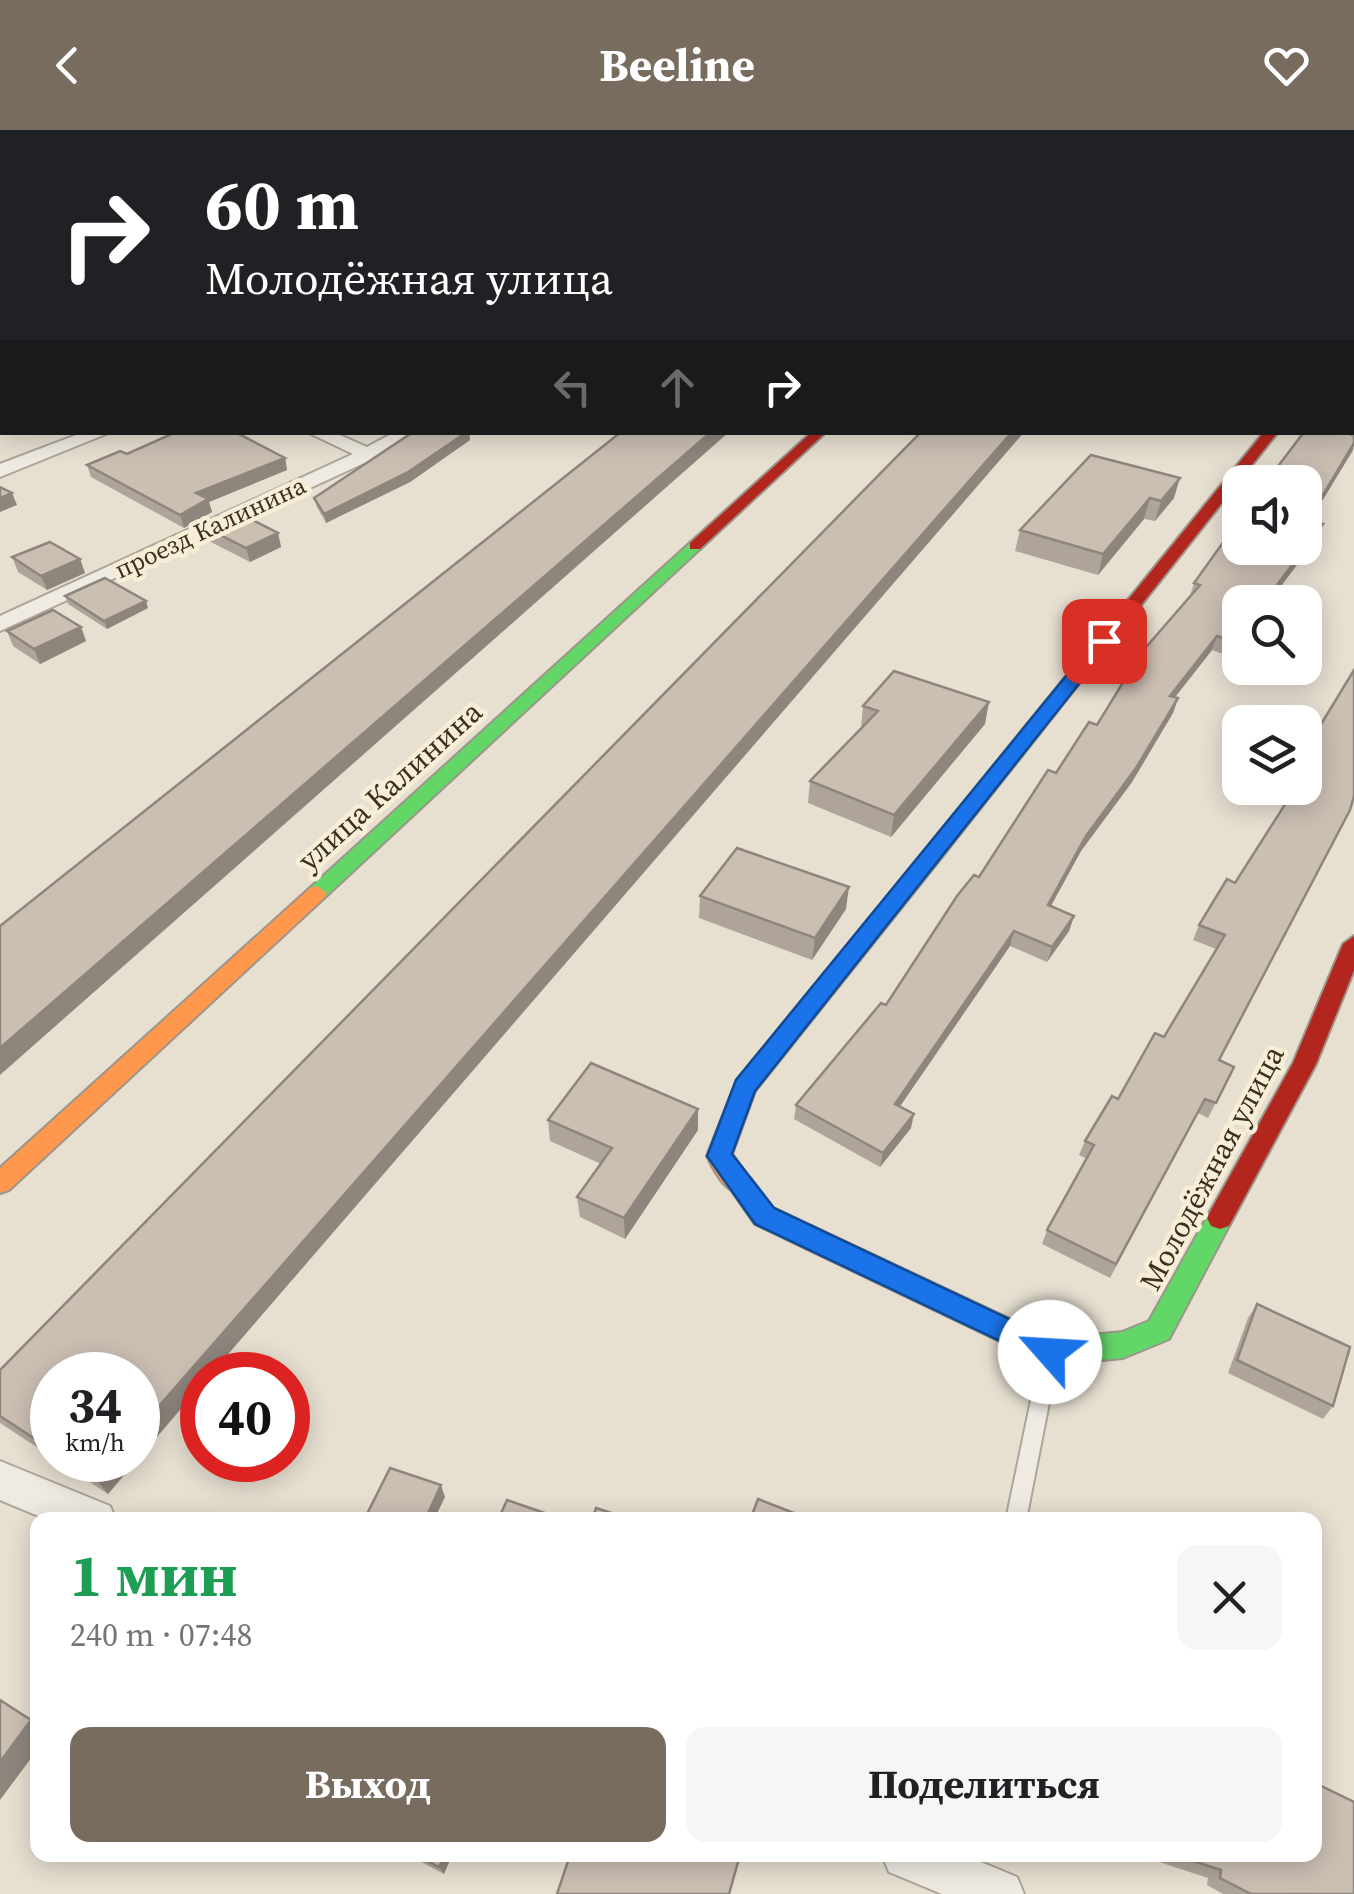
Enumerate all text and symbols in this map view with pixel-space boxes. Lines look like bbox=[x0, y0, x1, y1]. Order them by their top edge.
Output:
text: Beeline bbox=[599, 34, 755, 96]
icon: back bbox=[40, 38, 95, 93]
icon: heart bbox=[1259, 38, 1314, 93]
text: 60 m bbox=[205, 156, 359, 252]
icon: right bbox=[40, 170, 170, 300]
text: Молодёжная улица bbox=[205, 247, 613, 309]
icon: left bbox=[545, 360, 600, 415]
icon: ahead bbox=[650, 360, 705, 415]
icon: right bbox=[755, 360, 810, 415]
map controls bbox=[1222, 465, 1322, 805]
button: sound bbox=[1222, 465, 1322, 565]
street label: проезд Калинина bbox=[109, 468, 311, 586]
button: search bbox=[1222, 585, 1322, 685]
pin bbox=[1062, 599, 1147, 684]
icon: arrive bbox=[1077, 614, 1132, 669]
street label: улица Калинина bbox=[288, 691, 491, 880]
button: layers bbox=[1222, 705, 1322, 805]
street label: Молодёжная улица bbox=[1130, 1037, 1294, 1297]
position arrow bbox=[998, 1300, 1102, 1404]
speed limit sign: 40 bbox=[180, 1352, 310, 1482]
text: 34 bbox=[68, 1370, 122, 1439]
text: km/h bbox=[65, 1425, 125, 1459]
text: 1 мин bbox=[70, 1534, 238, 1616]
button: close bbox=[1177, 1545, 1282, 1650]
text: 240 m · 07:48 bbox=[70, 1613, 252, 1657]
button: Выход bbox=[70, 1727, 666, 1842]
button: Поделиться bbox=[686, 1727, 1282, 1842]

